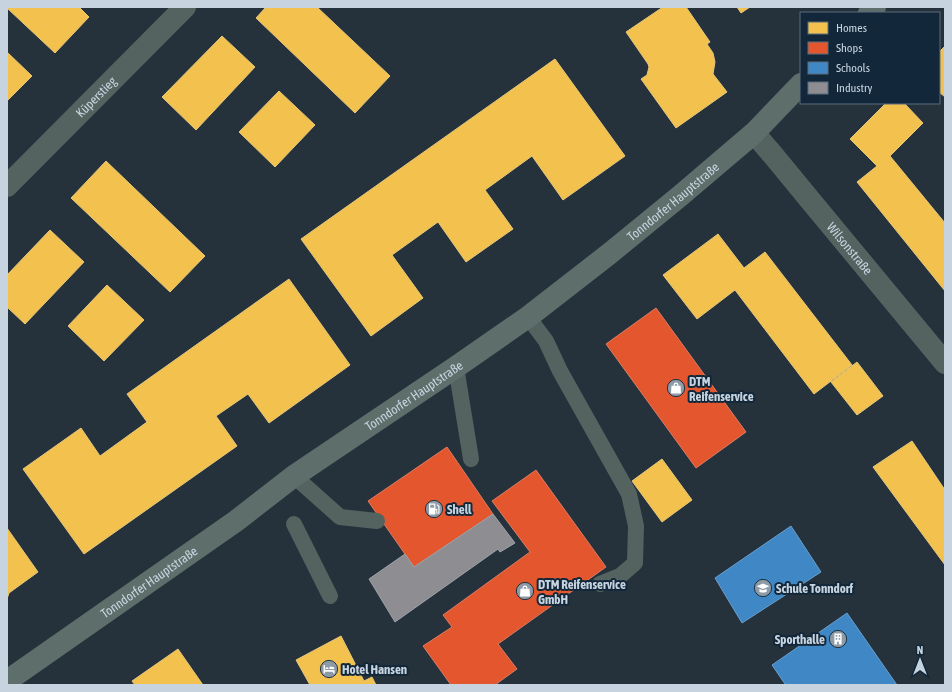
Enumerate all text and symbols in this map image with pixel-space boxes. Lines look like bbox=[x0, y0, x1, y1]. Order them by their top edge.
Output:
legend bbox=[800, 12, 940, 104]
text: Homes bbox=[836, 21, 867, 35]
text: Shops bbox=[836, 41, 862, 55]
text: Schools bbox=[836, 61, 870, 75]
street label: Küperstieg bbox=[73, 73, 120, 120]
text: Industry bbox=[836, 81, 873, 95]
street label: Tonndorfer Hauptstraße bbox=[624, 159, 722, 244]
street label: Wilsonstraße bbox=[824, 220, 875, 278]
street label: Tonndorfer Hauptstraße bbox=[362, 358, 466, 434]
place label: DTM Reifenservice bbox=[689, 374, 754, 404]
shop icon: DTM Reifenservice bbox=[666, 378, 686, 398]
fuel station icon: Shell bbox=[424, 499, 444, 519]
place label: Shell bbox=[447, 502, 472, 517]
street label: Tonndorfer Hauptstraße bbox=[98, 543, 200, 621]
place label: DTM Reifenservice GmbH bbox=[538, 577, 626, 607]
school or university icon: Schule Tonndorf bbox=[753, 578, 773, 598]
shop icon: DTM Reifenservice GmbH bbox=[515, 581, 535, 601]
place label: Schule Tonndorf bbox=[776, 581, 853, 596]
building icon: Sporthalle bbox=[828, 629, 848, 649]
place label: Sporthalle bbox=[775, 632, 825, 647]
north arrow bbox=[900, 640, 940, 680]
text: N bbox=[917, 644, 923, 656]
hotel icon: Hotel Hansen bbox=[319, 659, 339, 679]
place label: Hotel Hansen bbox=[342, 662, 407, 677]

